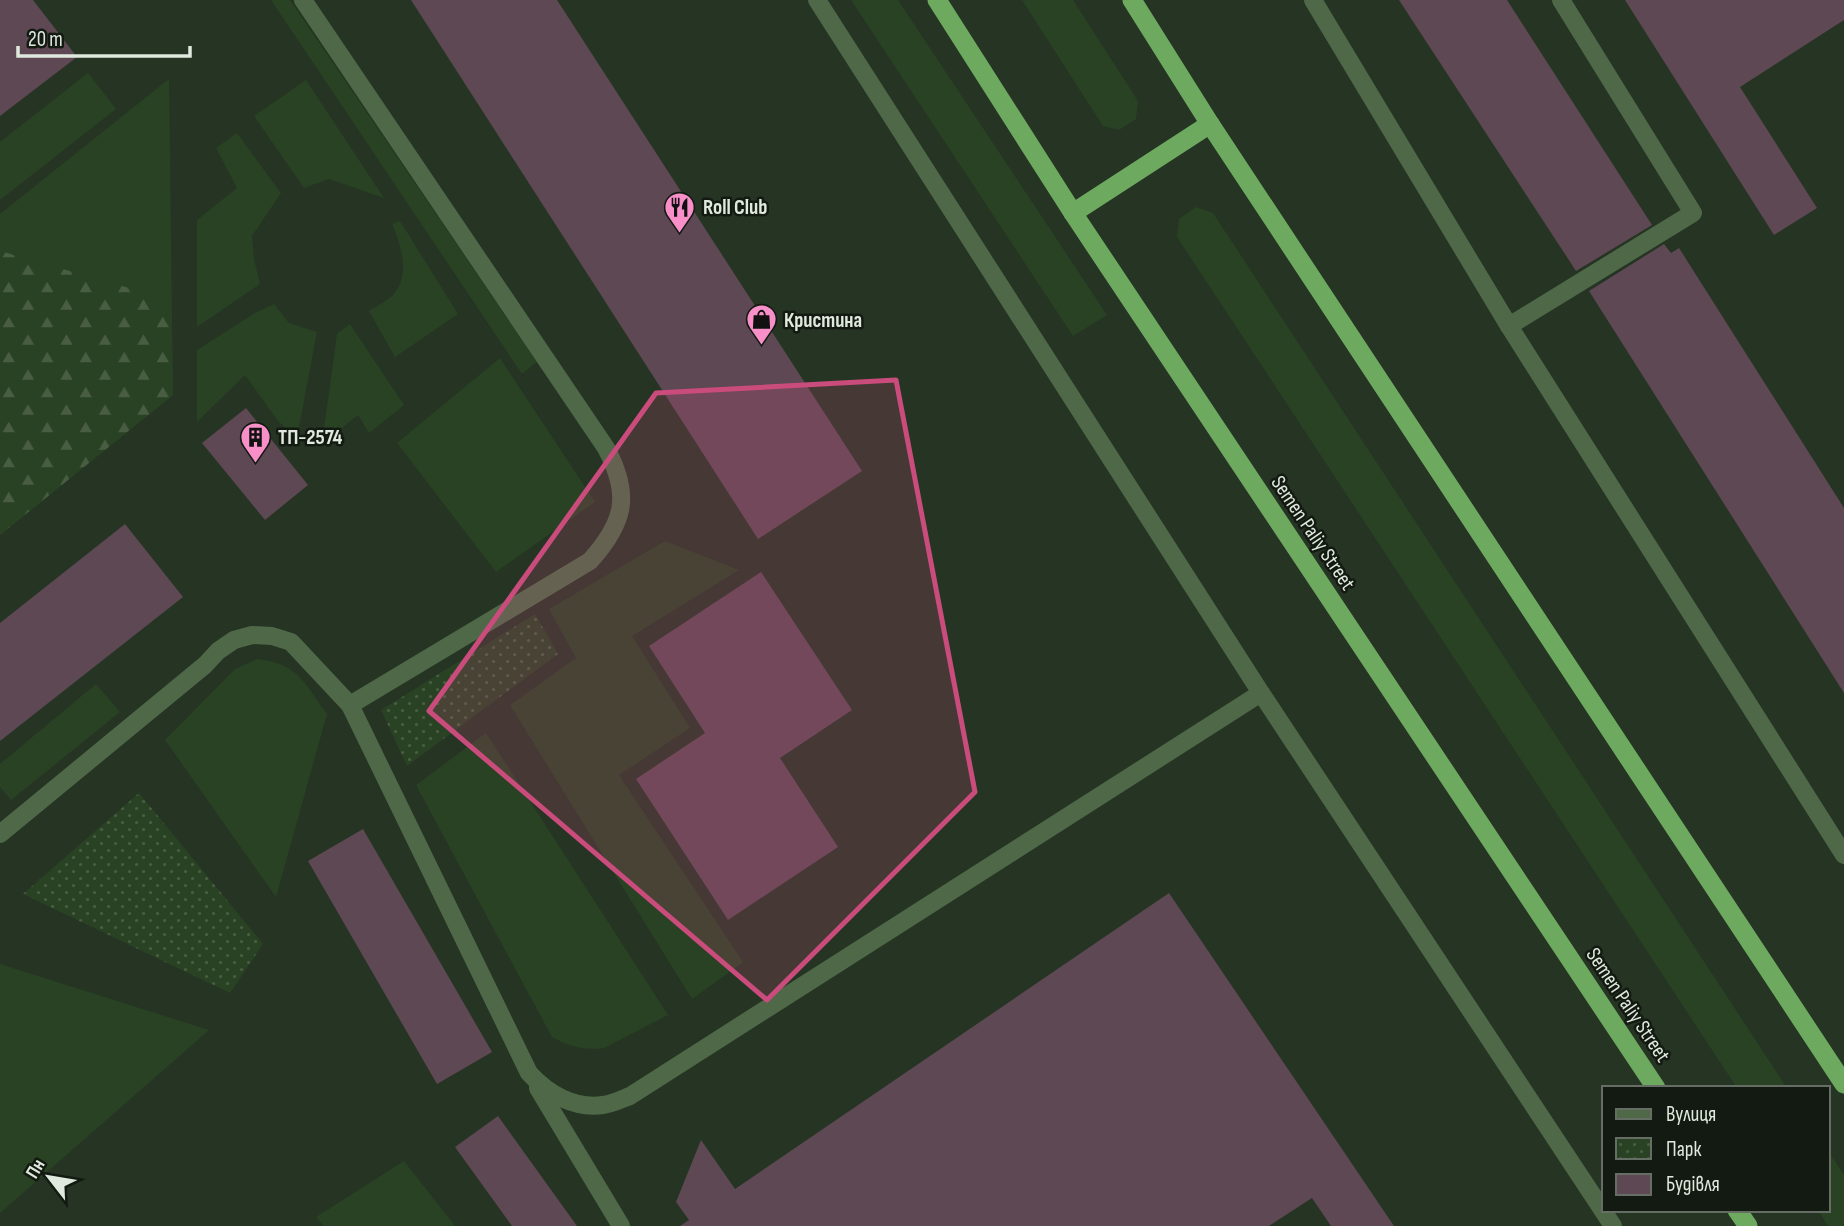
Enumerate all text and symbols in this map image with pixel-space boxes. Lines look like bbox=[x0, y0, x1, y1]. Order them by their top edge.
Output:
scale bar bbox=[18, 14, 189, 58]
text: 20 m bbox=[28, 27, 63, 52]
restaurant icon: Roll Club bbox=[663, 190, 697, 234]
place label: Roll Club bbox=[703, 195, 767, 220]
shop icon: Кристина bbox=[744, 303, 778, 347]
place label: Кристина bbox=[784, 308, 862, 333]
building icon: ТП-2574 bbox=[238, 420, 272, 464]
place label: ТП-2574 bbox=[278, 425, 343, 450]
street label: Semen Paliy Street bbox=[1266, 471, 1360, 595]
street label: Semen Paliy Street bbox=[1581, 943, 1675, 1067]
legend bbox=[1602, 1086, 1830, 1212]
text: Вулиця bbox=[1666, 1102, 1716, 1127]
text: Парк bbox=[1666, 1137, 1701, 1162]
north arrow bbox=[14, 1142, 84, 1212]
text: Пн bbox=[21, 1155, 50, 1183]
text: Будівля bbox=[1666, 1172, 1720, 1197]

